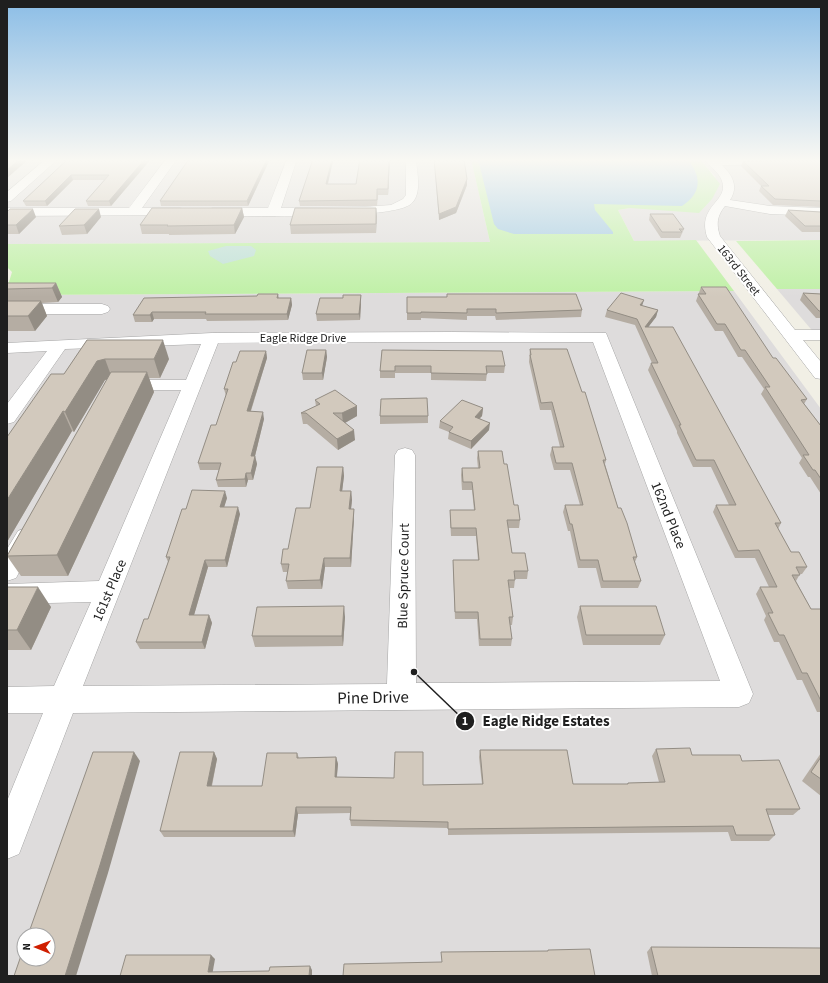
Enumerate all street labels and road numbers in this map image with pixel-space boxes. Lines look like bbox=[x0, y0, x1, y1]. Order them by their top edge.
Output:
street label: 163rd Street bbox=[713, 241, 764, 300]
street label: Eagle Ridge Drive bbox=[260, 330, 346, 347]
street label: 162nd Place bbox=[646, 479, 691, 552]
street label: Blue Spruce Court bbox=[393, 523, 415, 629]
street label: 161st Place bbox=[88, 556, 132, 624]
street label: Pine Drive bbox=[337, 685, 409, 711]

